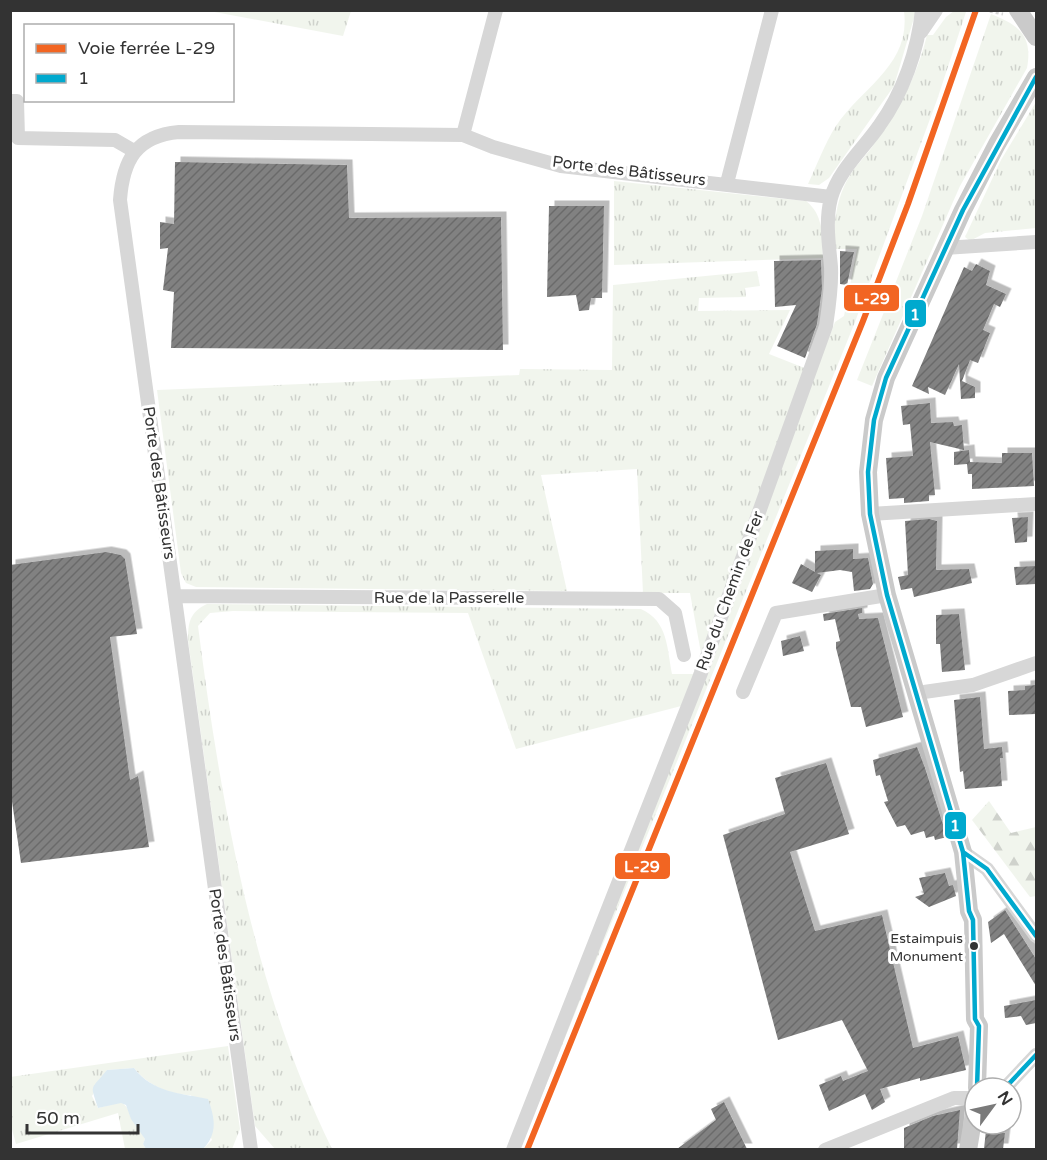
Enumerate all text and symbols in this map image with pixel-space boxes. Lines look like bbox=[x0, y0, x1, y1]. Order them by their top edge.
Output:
legend bbox=[24, 24, 234, 102]
text: Voie ferrée L-29 bbox=[78, 37, 215, 59]
text: 1 bbox=[78, 67, 89, 89]
street label: Porte des Bâtisseurs bbox=[551, 152, 707, 190]
line badge: L-29 bbox=[843, 284, 900, 312]
text: L-29 bbox=[854, 289, 890, 309]
line badge: 1 bbox=[904, 299, 927, 328]
text: 1 bbox=[910, 305, 920, 325]
street label: Porte des Bâtisseurs bbox=[138, 405, 180, 561]
street label: Rue du Chemin de Fer bbox=[692, 508, 768, 674]
street label: Rue de la Passerelle bbox=[374, 588, 524, 608]
line badge: 1 bbox=[944, 811, 967, 840]
text: 1 bbox=[950, 816, 960, 836]
line badge: L-29 bbox=[614, 852, 671, 880]
text: L-29 bbox=[624, 857, 660, 877]
street label: Porte des Bâtisseurs bbox=[204, 887, 246, 1043]
place label: Estaimpuis Monument bbox=[890, 930, 964, 965]
marker: Estaimpuis Monument bbox=[968, 940, 980, 952]
north arrow bbox=[963, 1076, 1023, 1136]
text: N bbox=[993, 1088, 1017, 1109]
scale bar bbox=[27, 1097, 138, 1135]
text: 50 m bbox=[36, 1107, 80, 1129]

